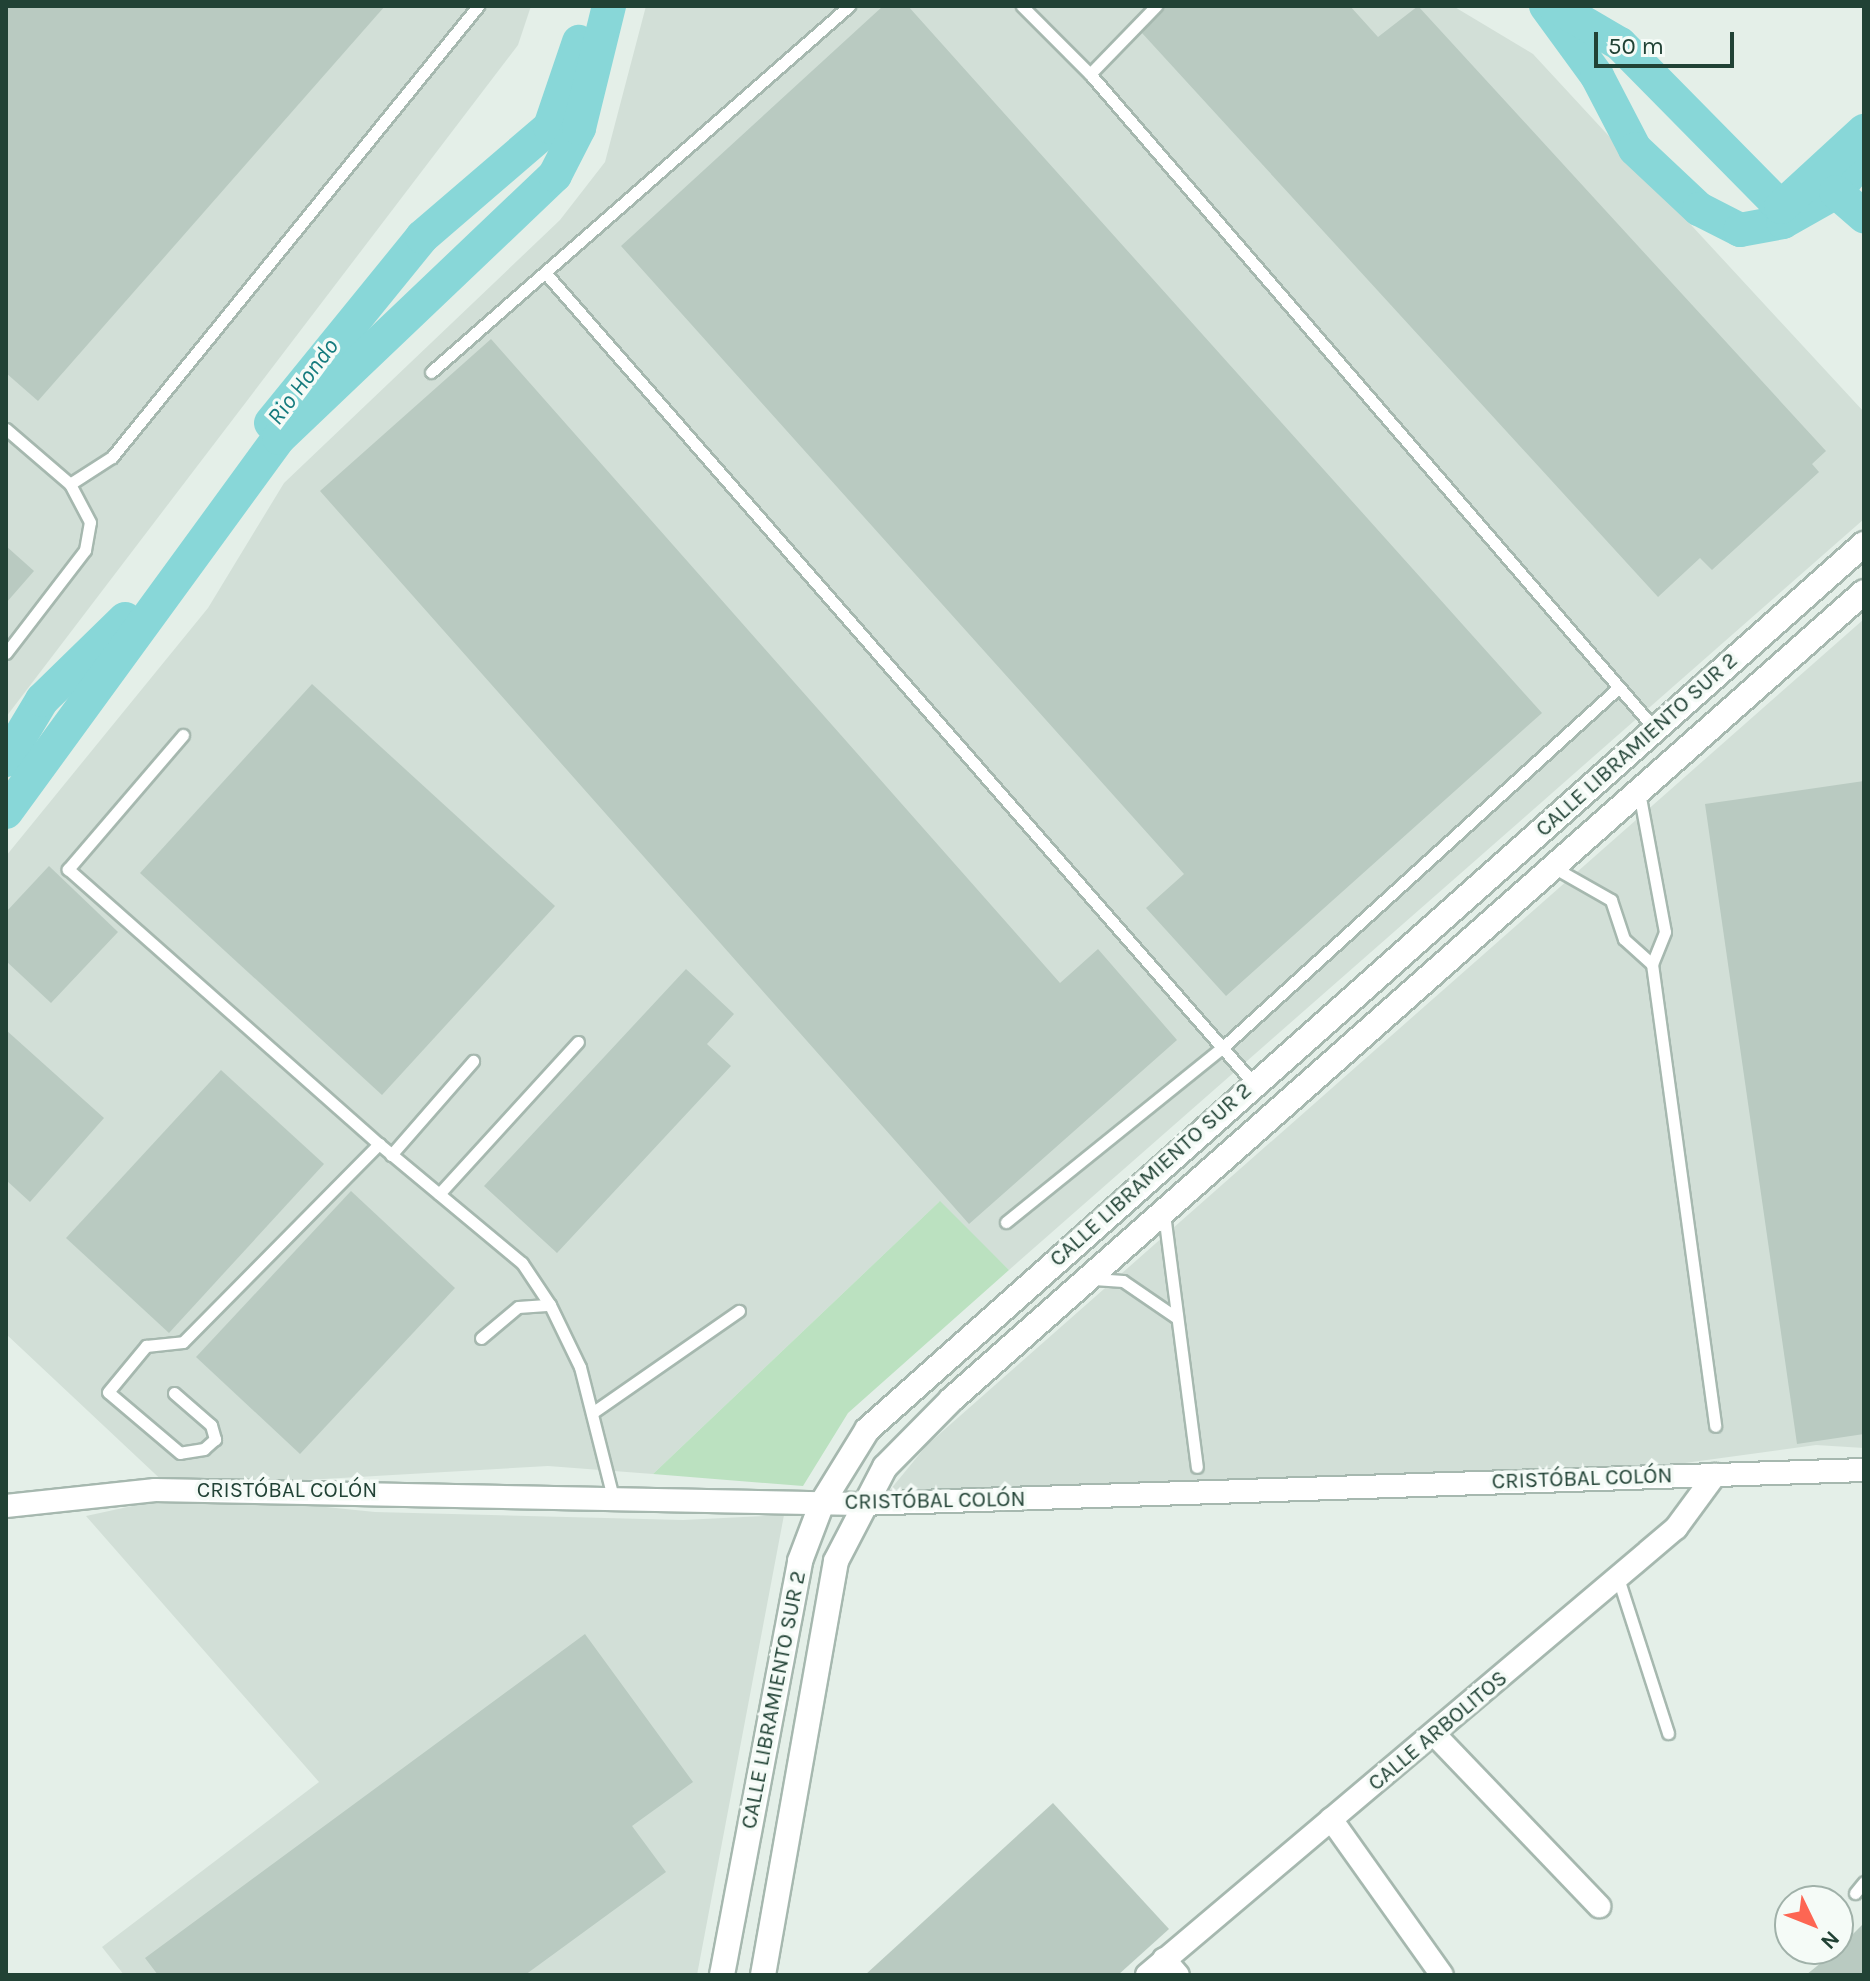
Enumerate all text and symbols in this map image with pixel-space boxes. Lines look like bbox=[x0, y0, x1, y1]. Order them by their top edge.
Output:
scale bar bbox=[1598, 16, 1738, 66]
text: 50 m bbox=[1608, 32, 1664, 60]
water label: Rio Hondo bbox=[261, 333, 345, 431]
street label: CALLE LIBRAMIENTO SUR 2 bbox=[1531, 647, 1743, 843]
street label: CALLE LIBRAMIENTO SUR 2 bbox=[1045, 1077, 1257, 1273]
street label: CRISTÓBAL COLÓN bbox=[1491, 1463, 1673, 1495]
street label: CRISTÓBAL COLÓN bbox=[197, 1478, 377, 1504]
street label: CRISTÓBAL COLÓN bbox=[844, 1486, 1026, 1516]
street label: CALLE LIBRAMIENTO SUR 2 bbox=[736, 1569, 812, 1831]
street label: CALLE ARBOLITOS bbox=[1363, 1665, 1513, 1797]
north arrow bbox=[1774, 1885, 1854, 1965]
text: N bbox=[1815, 1925, 1845, 1955]

